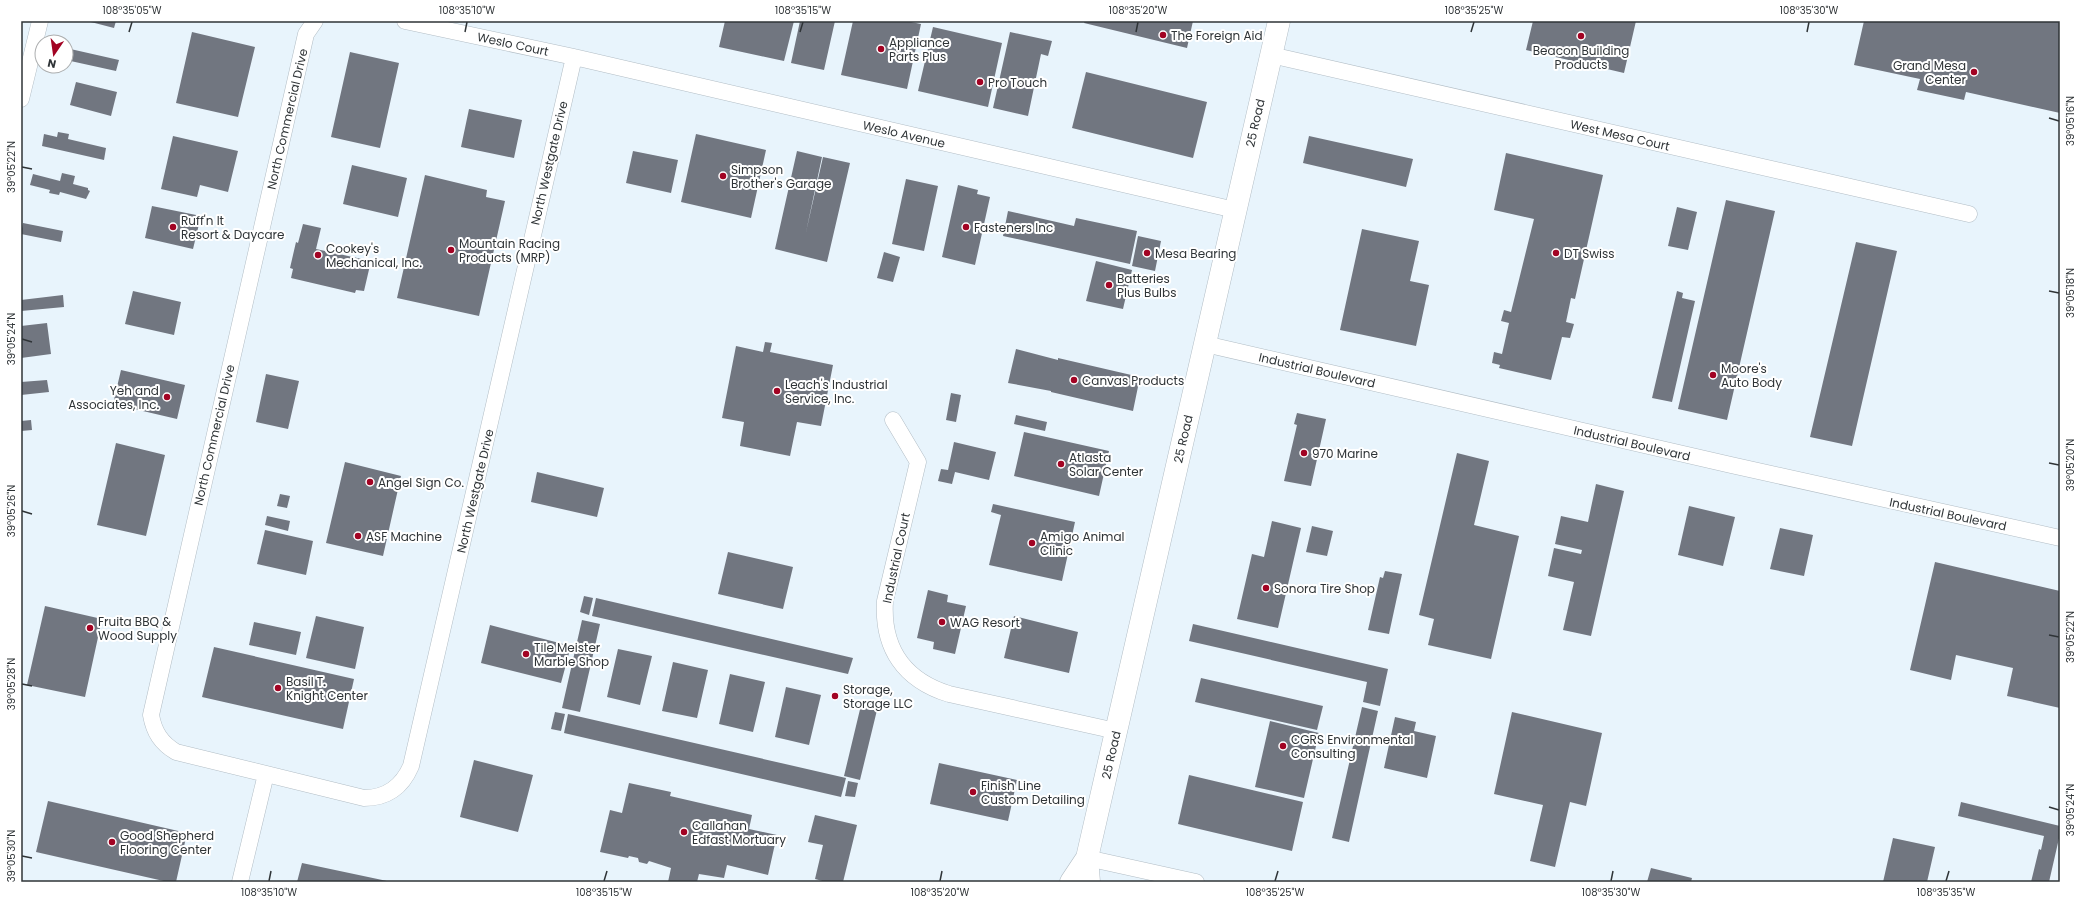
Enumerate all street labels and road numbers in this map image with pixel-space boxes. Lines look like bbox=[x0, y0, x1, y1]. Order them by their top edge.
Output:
street label: Weslo Court bbox=[476, 28, 550, 60]
street label: North Commercial Drive bbox=[263, 47, 311, 191]
street label: 25 Road bbox=[1241, 97, 1269, 149]
street label: North Westgate Drive bbox=[526, 99, 572, 227]
street label: West Mesa Court bbox=[1568, 115, 1672, 155]
street label: Weslo Avenue bbox=[861, 116, 947, 152]
street label: Industrial Boulevard bbox=[1257, 348, 1377, 392]
street label: North Commercial Drive bbox=[190, 363, 238, 507]
street label: 25 Road bbox=[1169, 413, 1197, 465]
street label: Industrial Boulevard bbox=[1572, 421, 1692, 465]
street label: North Westgate Drive bbox=[452, 427, 498, 555]
street label: Industrial Boulevard bbox=[1888, 493, 2008, 535]
street label: Industrial Court bbox=[878, 511, 914, 605]
street label: 25 Road bbox=[1097, 729, 1125, 781]

